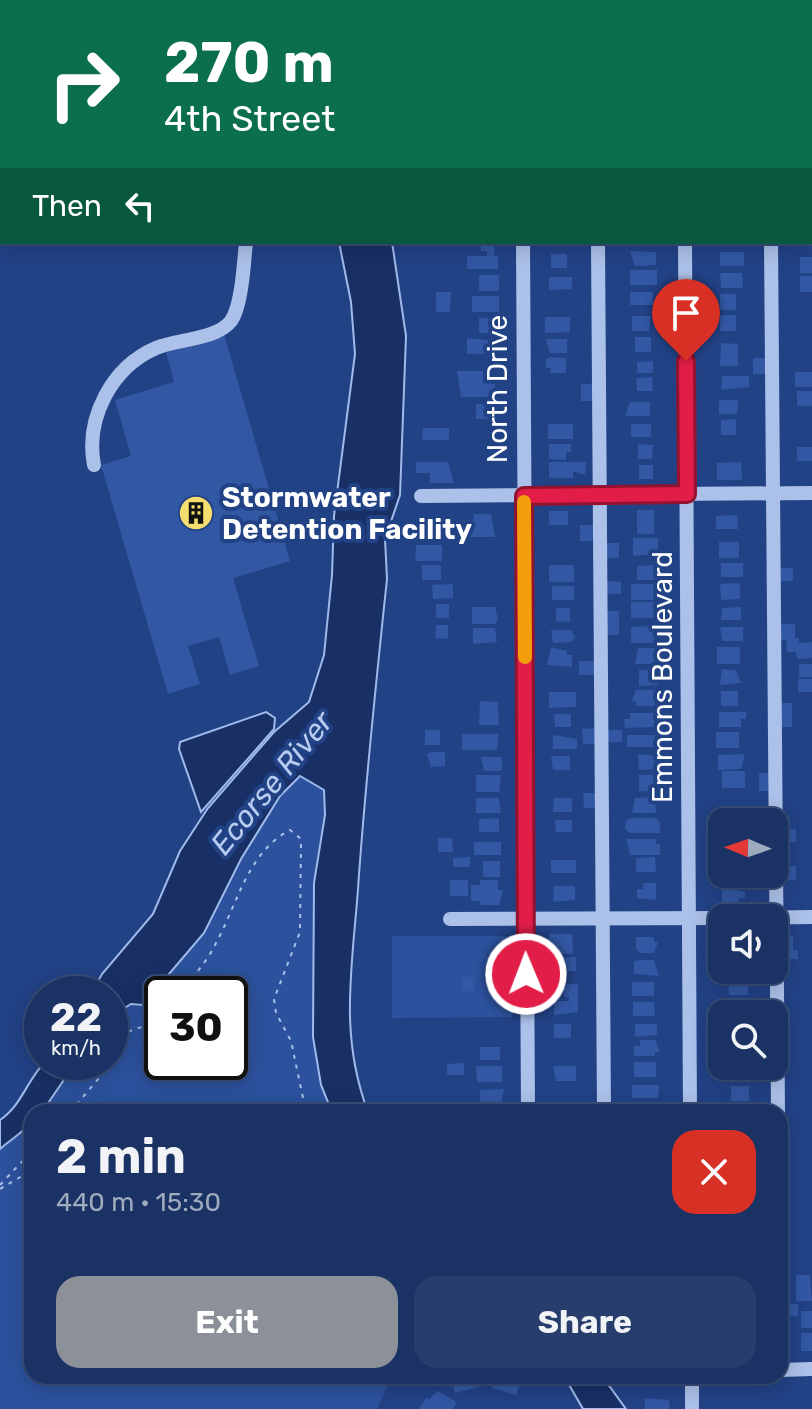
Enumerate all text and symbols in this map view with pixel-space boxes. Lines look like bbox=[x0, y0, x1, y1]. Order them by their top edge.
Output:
text: 270 m bbox=[164, 30, 334, 96]
icon: right bbox=[32, 32, 136, 136]
text: 4th Street bbox=[164, 97, 335, 140]
icon: left bbox=[118, 184, 162, 228]
text: Then bbox=[32, 188, 102, 224]
pin bbox=[652, 279, 720, 361]
icon: arrive bbox=[664, 291, 708, 335]
street label: North Drive bbox=[481, 315, 514, 463]
place label: Stormwater Detention Facility bbox=[222, 481, 472, 546]
building icon: Stormwater Detention Facility bbox=[177, 494, 215, 532]
street label: Emmons Boulevard bbox=[646, 551, 679, 803]
water label: Ecorse River bbox=[203, 703, 342, 862]
north arrow bbox=[708, 808, 788, 888]
map controls bbox=[708, 808, 788, 1080]
button: sound bbox=[708, 904, 788, 984]
position arrow bbox=[484, 932, 568, 1016]
speed limit sign: 30 bbox=[144, 976, 248, 1080]
text: 22 bbox=[50, 994, 102, 1041]
button: search bbox=[708, 1000, 788, 1080]
text: km/h bbox=[51, 1036, 101, 1060]
text: 2 min bbox=[56, 1128, 186, 1185]
button: close bbox=[672, 1130, 756, 1214]
text: 440 m · 15:30 bbox=[56, 1187, 221, 1218]
button: Exit bbox=[56, 1276, 398, 1368]
button: Share bbox=[414, 1276, 756, 1368]

